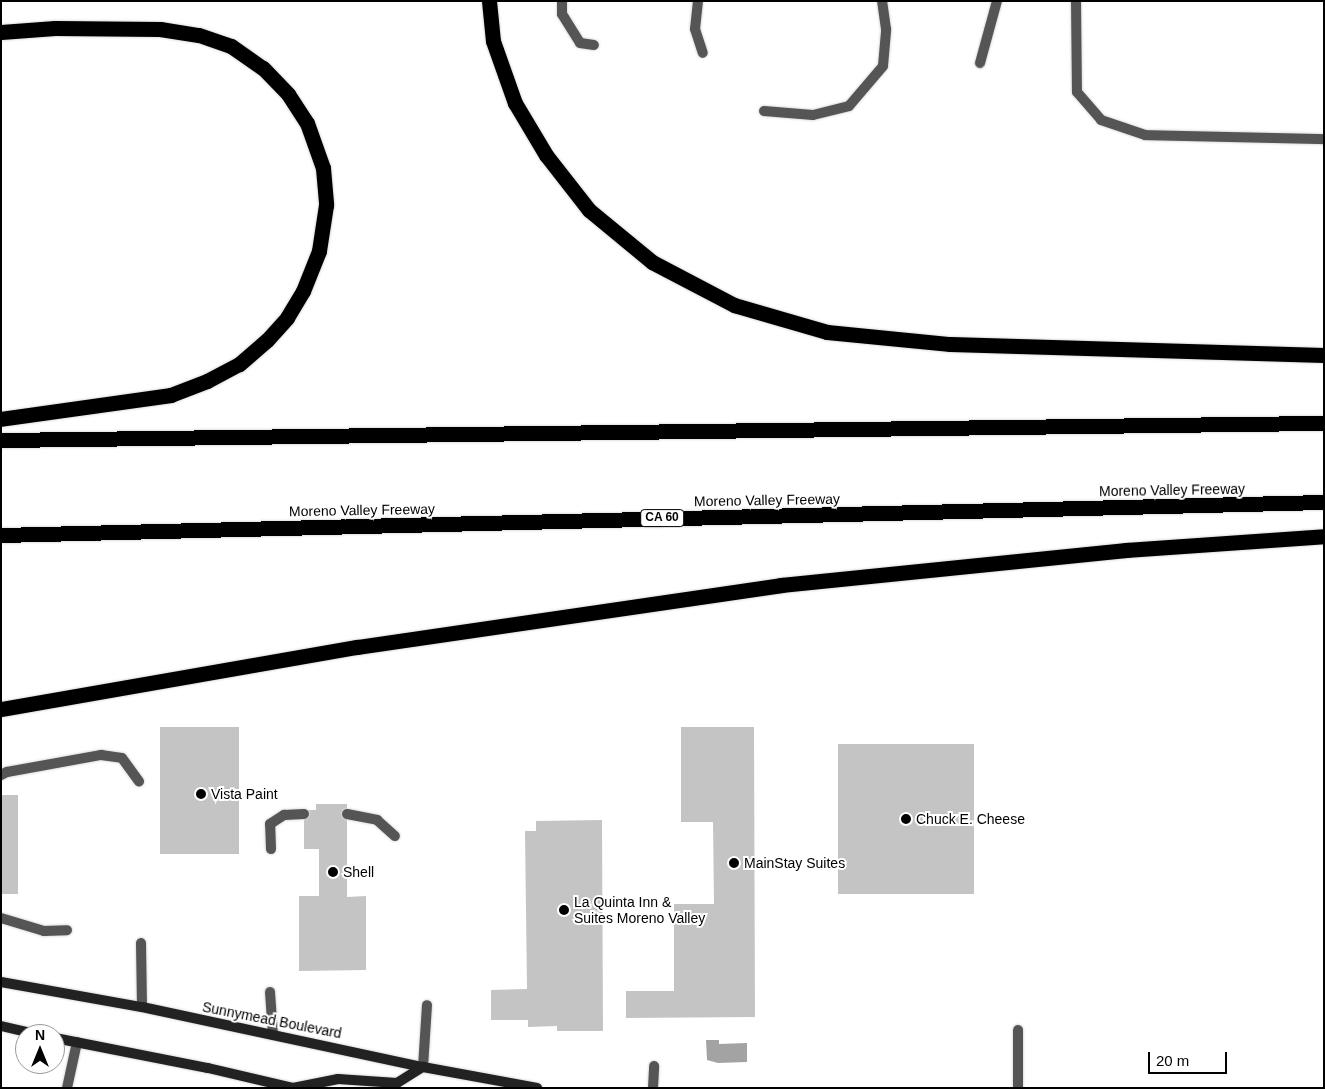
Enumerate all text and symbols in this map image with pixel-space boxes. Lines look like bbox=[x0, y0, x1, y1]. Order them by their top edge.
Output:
street label: Moreno Valley Freeway bbox=[1099, 480, 1245, 500]
street label: Moreno Valley Freeway bbox=[694, 490, 840, 510]
street label: Moreno Valley Freeway bbox=[289, 500, 435, 520]
road number: CA 60 bbox=[640, 508, 684, 528]
place label: Vista Paint bbox=[211, 786, 278, 802]
marker: Vista Paint bbox=[195, 788, 207, 800]
place label: Chuck E. Cheese bbox=[916, 811, 1025, 827]
marker: Chuck E. Cheese bbox=[900, 813, 912, 825]
place label: MainStay Suites bbox=[744, 855, 845, 871]
marker: MainStay Suites bbox=[728, 857, 740, 869]
place label: Shell bbox=[343, 864, 374, 880]
marker: Shell bbox=[327, 866, 339, 878]
place label: La Quinta Inn & Suites Moreno Valley bbox=[574, 894, 705, 926]
marker: La Quinta Inn & Suites Moreno Valley bbox=[558, 904, 570, 916]
street label: Sunnymead Boulevard bbox=[201, 998, 343, 1042]
north arrow bbox=[15, 1024, 65, 1074]
text: N bbox=[35, 1027, 45, 1043]
scale bar bbox=[1150, 1042, 1229, 1074]
text: 20 m bbox=[1156, 1052, 1189, 1069]

